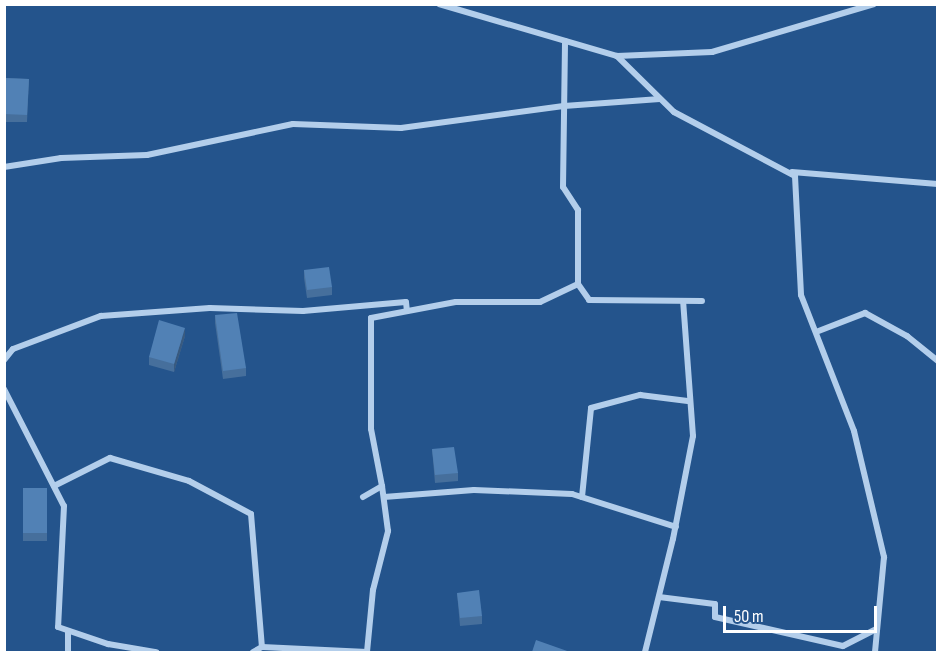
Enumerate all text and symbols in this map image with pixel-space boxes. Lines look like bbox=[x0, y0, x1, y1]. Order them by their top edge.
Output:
scale bar bbox=[726, 594, 880, 632]
text: 50 m bbox=[734, 606, 764, 627]

